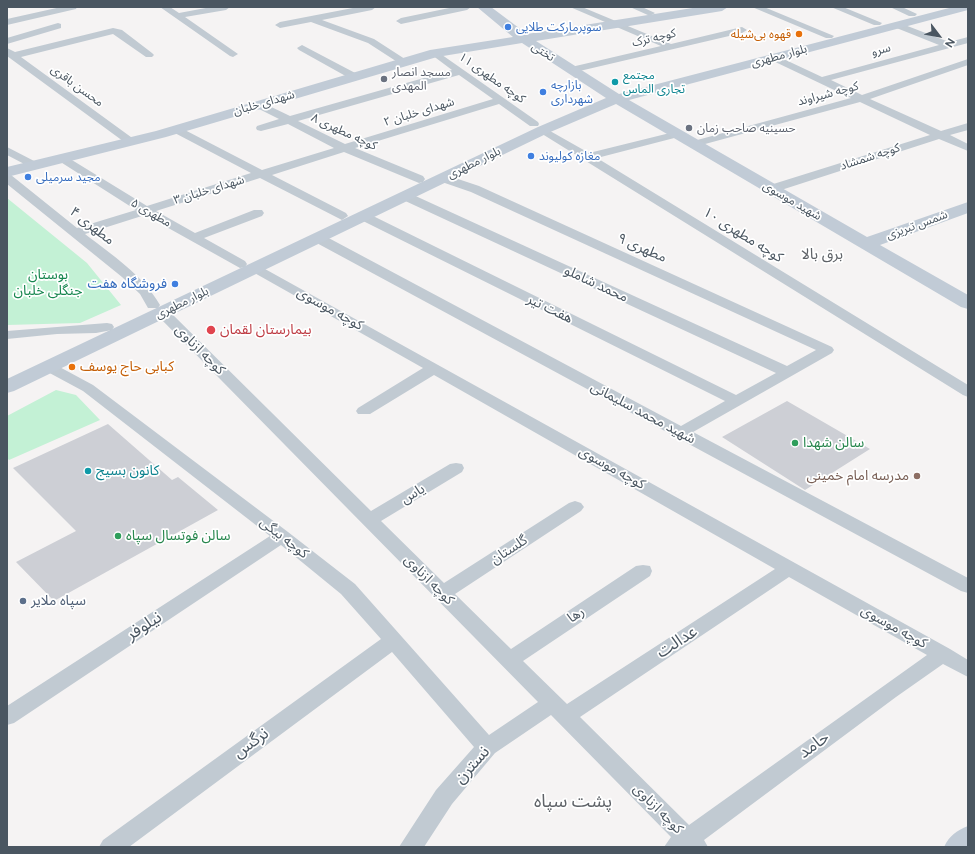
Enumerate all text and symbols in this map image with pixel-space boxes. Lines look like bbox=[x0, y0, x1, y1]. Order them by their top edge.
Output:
north arrow bbox=[919, 16, 959, 56]
place label: سوپرمارکت طلایی bbox=[516, 20, 601, 34]
marker: سوپرمارکت طلایی bbox=[503, 22, 513, 32]
street label: کوچه ترک bbox=[631, 26, 677, 50]
place label: قهوه بی‌شیله bbox=[731, 27, 791, 41]
marker: قهوه بی‌شیله bbox=[794, 29, 804, 39]
text: N bbox=[942, 36, 957, 50]
street label: تختی bbox=[529, 39, 557, 65]
street label: سرو bbox=[870, 41, 892, 59]
street label: بلوار مطهری bbox=[749, 42, 809, 70]
street label: کوچه مطهری ۱۱ bbox=[456, 50, 528, 106]
street label: محسن باقری bbox=[48, 62, 106, 110]
place label: مسجد انصار المهدی bbox=[392, 65, 451, 93]
place label: مجتمع تجاری الماس bbox=[623, 68, 685, 96]
marker: مسجد انصار المهدی bbox=[379, 74, 389, 84]
marker: مجتمع تجاری الماس bbox=[610, 77, 620, 87]
place label: بازارچه شهرداری bbox=[551, 78, 593, 106]
street label: کوچه شیراوند bbox=[796, 79, 860, 109]
street label: شهدای خلبان bbox=[232, 87, 296, 119]
marker: بازارچه شهرداری bbox=[538, 87, 548, 97]
street label: شهدای خلبان ۲ bbox=[382, 94, 456, 130]
street label: کوچه مطهری ۸ bbox=[309, 110, 379, 154]
place label: حسینیه صاحب زمان bbox=[697, 121, 796, 135]
marker: حسینیه صاحب زمان bbox=[684, 123, 694, 133]
street label: کوچه شمشاد bbox=[838, 141, 902, 173]
street label: بلوار مطهری bbox=[445, 144, 503, 182]
place label: مغازه کولیوند bbox=[539, 149, 600, 163]
marker: مغازه کولیوند bbox=[526, 151, 536, 161]
place label: مجید سرمیلی bbox=[36, 170, 101, 184]
marker: مجید سرمیلی bbox=[23, 172, 33, 182]
street label: شهدای خلبان ۳ bbox=[172, 172, 246, 208]
street label: شهید موسوی bbox=[760, 178, 824, 224]
street label: مطهری ۵ bbox=[128, 196, 174, 230]
street label: مطهری ۴ bbox=[66, 203, 118, 249]
street label: کوچه مطهری ۱۰ bbox=[700, 204, 786, 266]
street label: شمس تبریزی bbox=[884, 207, 950, 243]
street label: مطهری ۹ bbox=[615, 230, 669, 266]
district label: برق بالا bbox=[801, 246, 843, 264]
street label: محمد شاملو bbox=[561, 262, 631, 306]
park label: بوستان جنگلی خلبان bbox=[13, 267, 83, 300]
place label: فروشگاه هفت bbox=[87, 276, 167, 292]
marker: فروشگاه هفت bbox=[170, 279, 180, 289]
street label: بلوار مطهری bbox=[153, 284, 211, 322]
street label: کوچه موسوی bbox=[294, 284, 366, 334]
street label: هفت تیر bbox=[524, 291, 576, 327]
street label: کوچه ازناوی bbox=[172, 322, 228, 378]
place label: بیمارستان لقمان bbox=[220, 322, 312, 338]
marker: بیمارستان لقمان bbox=[205, 324, 217, 336]
place label: کبابی حاج یوسف bbox=[80, 359, 174, 375]
marker: کبابی حاج یوسف bbox=[67, 362, 77, 372]
street label: شهید محمد سلیمانی bbox=[588, 378, 698, 448]
place label: سالن شهدا bbox=[803, 435, 864, 451]
marker: سالن شهدا bbox=[790, 438, 800, 448]
street label: کوچه موسوی bbox=[576, 443, 648, 493]
place label: کانون بسیج bbox=[96, 463, 159, 479]
marker: کانون بسیج bbox=[83, 466, 93, 476]
place label: مدرسه امام خمینی bbox=[807, 468, 909, 484]
marker: مدرسه امام خمینی bbox=[912, 471, 922, 481]
street label: یاس bbox=[398, 480, 428, 508]
street label: کوچه بیگی bbox=[256, 514, 312, 562]
place label: سالن فوتسال سپاه bbox=[126, 528, 231, 544]
marker: سالن فوتسال سپاه bbox=[113, 531, 123, 541]
street label: گلستان bbox=[487, 532, 531, 568]
street label: کوچه ازناوی bbox=[401, 552, 457, 608]
place label: سپاه ملایر bbox=[31, 593, 86, 609]
marker: سپاه ملایر bbox=[18, 596, 28, 606]
street label: کوچه موسوی bbox=[858, 602, 930, 652]
street label: رها bbox=[564, 603, 588, 627]
street label: نیلوفر bbox=[122, 607, 166, 645]
street label: عدالت bbox=[653, 621, 701, 663]
street label: نرگس bbox=[229, 723, 273, 763]
street label: حامد bbox=[795, 727, 833, 763]
street label: نسترن bbox=[450, 742, 494, 788]
street label: کوچه ازناوی bbox=[630, 781, 686, 837]
district label: پشت سپاه bbox=[534, 791, 612, 813]

